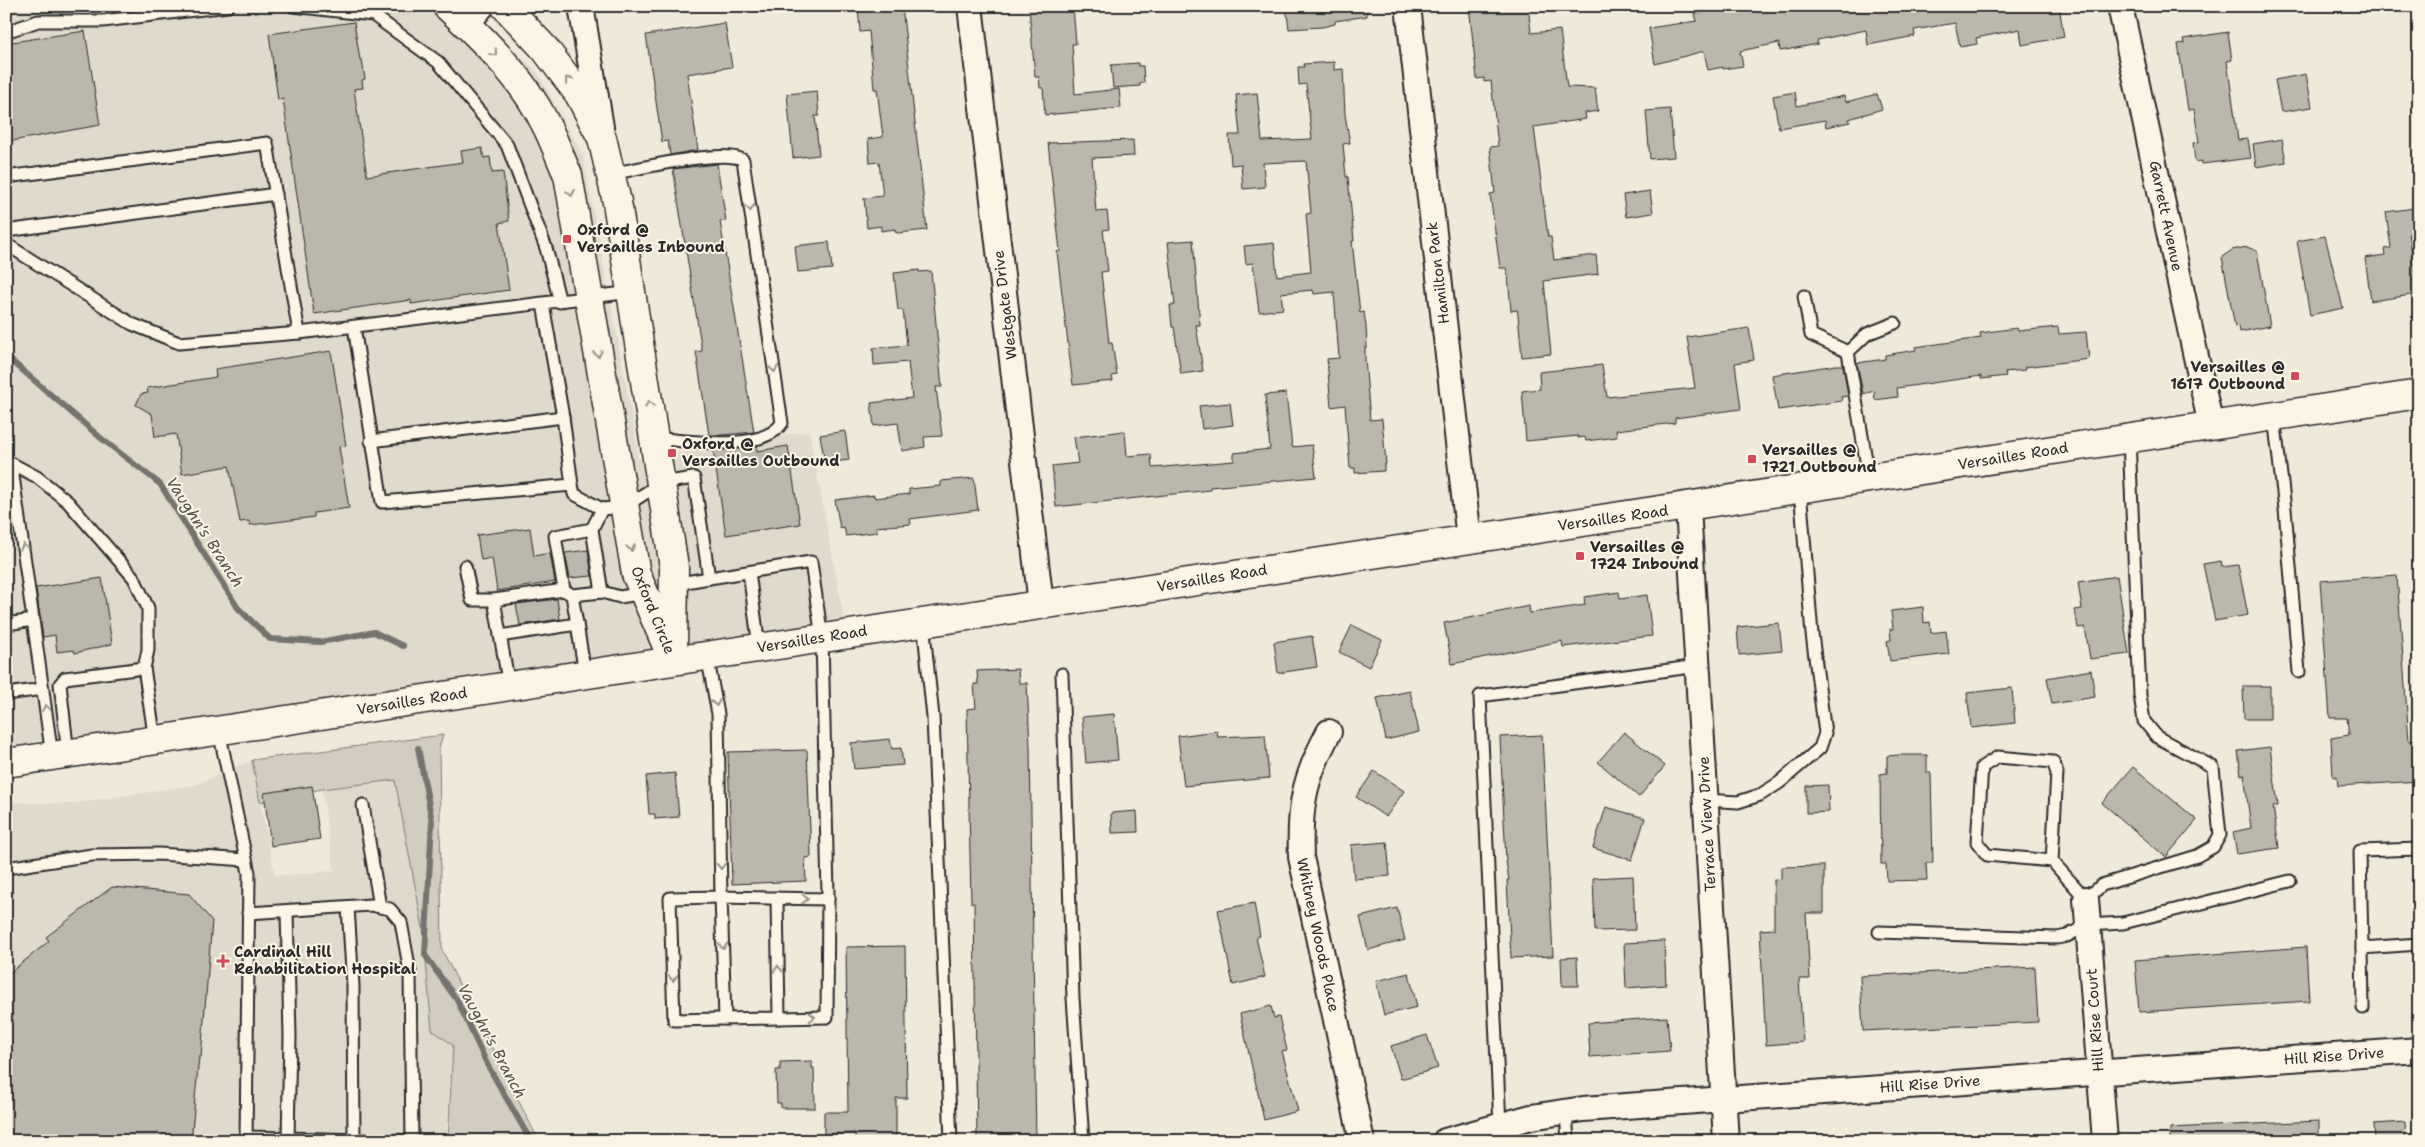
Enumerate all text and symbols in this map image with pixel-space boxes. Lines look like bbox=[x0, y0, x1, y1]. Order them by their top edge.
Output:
one-way arrow bbox=[488, 47, 497, 56]
one-way arrow bbox=[566, 77, 574, 86]
street label: Garrett Avenue bbox=[2145, 159, 2187, 273]
one-way arrow bbox=[566, 189, 576, 198]
one-way arrow bbox=[744, 205, 755, 213]
place label: Oxford @ Versailles Inbound bbox=[577, 220, 725, 257]
street label: Hamilton Park bbox=[1422, 221, 1454, 325]
marker: Oxford @ Versailles Inbound bbox=[561, 233, 573, 245]
street label: Westgate Drive bbox=[988, 249, 1022, 361]
one-way arrow bbox=[593, 349, 603, 358]
place label: Versailles @ 1617 Outbound bbox=[2170, 357, 2285, 394]
one-way arrow bbox=[768, 365, 778, 373]
marker: Versailles @ 1617 Outbound bbox=[2289, 370, 2301, 382]
one-way arrow bbox=[644, 399, 655, 407]
place label: Oxford @ Versailles Outbound bbox=[682, 434, 840, 471]
street label: Versailles Road bbox=[1956, 437, 2070, 475]
place label: Versailles @ 1721 Outbound bbox=[1762, 440, 1877, 477]
marker: Oxford @ Versailles Outbound bbox=[666, 447, 678, 459]
marker: Versailles @ 1721 Outbound bbox=[1746, 453, 1758, 465]
water label: Vaughn's Branch bbox=[161, 473, 249, 591]
street label: Versailles Road bbox=[1556, 500, 1670, 536]
place label: Versailles @ 1724 Inbound bbox=[1590, 537, 1699, 574]
one-way arrow bbox=[19, 543, 30, 551]
one-way arrow bbox=[626, 544, 636, 553]
marker: Versailles @ 1724 Inbound bbox=[1574, 550, 1586, 562]
street label: Versailles Road bbox=[1155, 559, 1269, 597]
street label: Oxford Circle bbox=[626, 563, 680, 657]
street label: Versailles Road bbox=[755, 620, 869, 658]
street label: Versailles Road bbox=[355, 682, 469, 720]
one-way arrow bbox=[710, 699, 720, 708]
one-way arrow bbox=[41, 704, 51, 712]
street label: Terrace View Drive bbox=[1693, 756, 1721, 892]
street label: Whitney Woods Place bbox=[1292, 856, 1344, 1014]
one-way arrow bbox=[716, 862, 726, 870]
one-way arrow bbox=[802, 894, 809, 904]
place label: Cardinal Hill Rehabilitation Hospital bbox=[234, 942, 416, 979]
one-way arrow bbox=[718, 942, 728, 950]
marker: Cardinal Hill Rehabilitation Hospital bbox=[216, 954, 230, 968]
one-way arrow bbox=[773, 965, 783, 972]
street label: Hill Rise Court bbox=[2081, 968, 2109, 1072]
one-way arrow bbox=[668, 974, 678, 982]
water label: Vaughn's Branch bbox=[453, 980, 531, 1102]
one-way arrow bbox=[808, 1012, 816, 1022]
street label: Hill Rise Drive bbox=[2283, 1043, 2385, 1069]
street label: Hill Rise Drive bbox=[1879, 1071, 1981, 1097]

